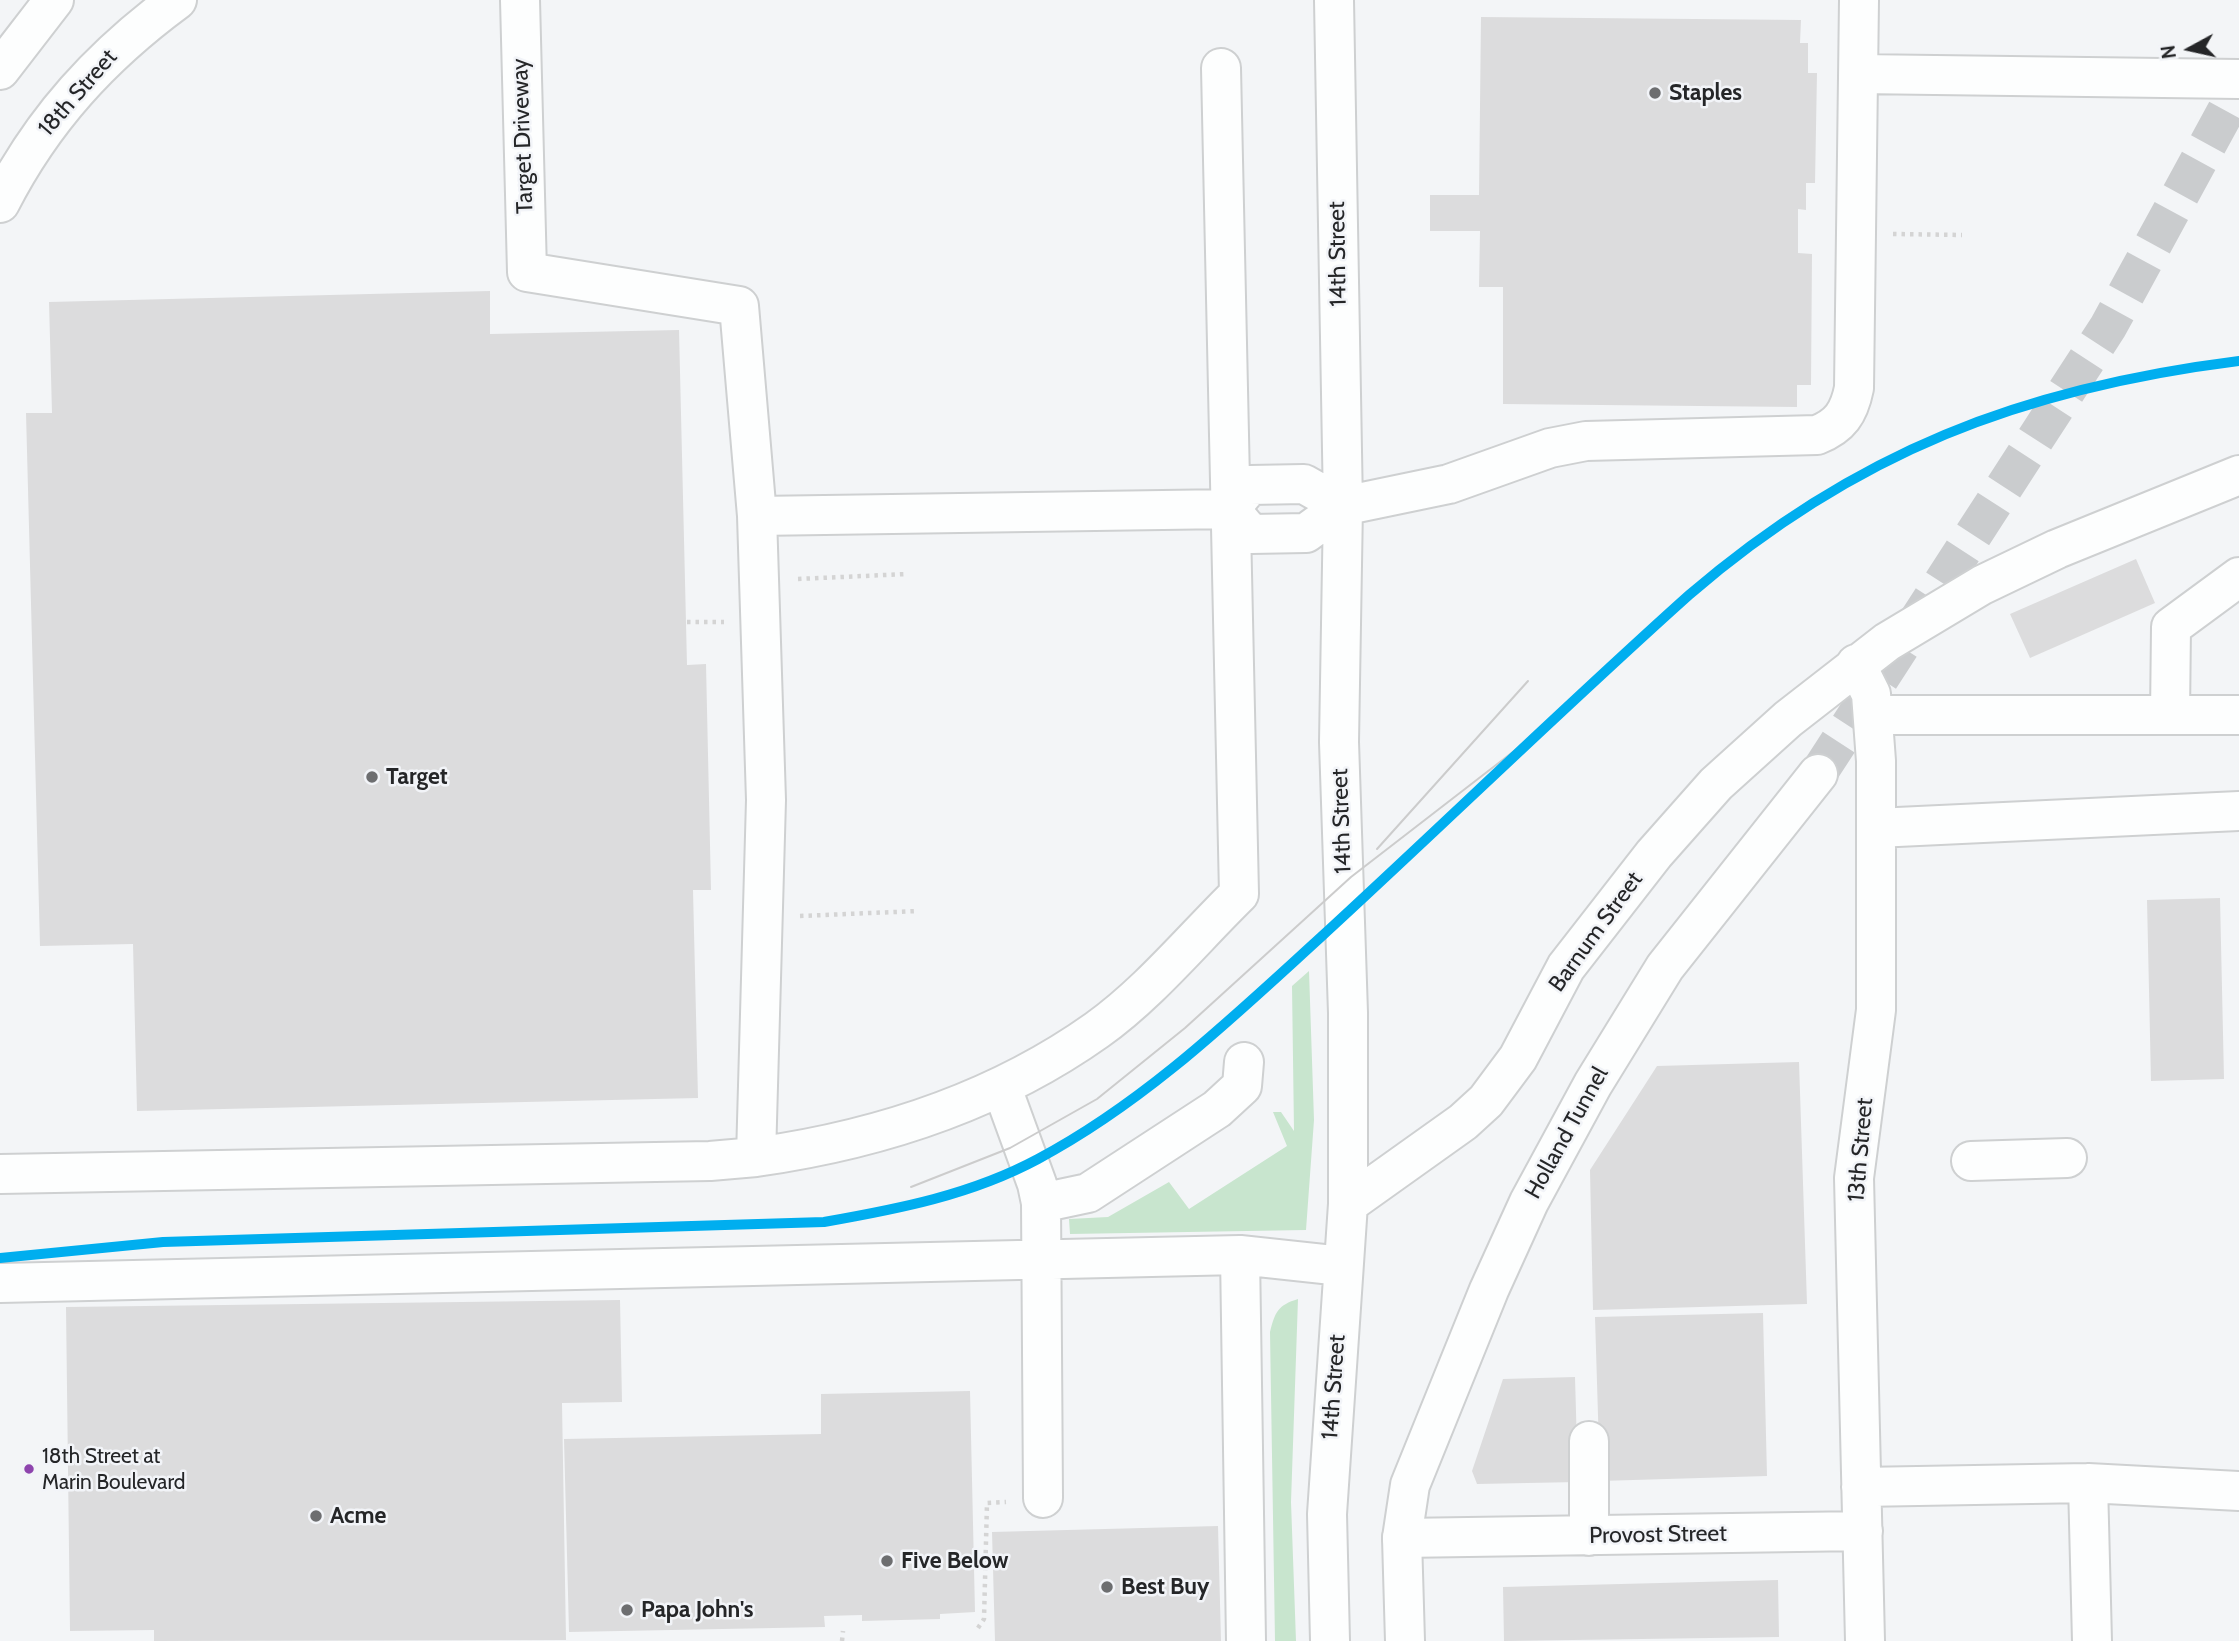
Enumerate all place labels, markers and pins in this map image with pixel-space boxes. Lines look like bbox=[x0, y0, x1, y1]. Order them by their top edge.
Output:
place label: Staples bbox=[1669, 79, 1742, 107]
marker: Staples bbox=[1647, 85, 1663, 101]
place label: Target bbox=[386, 763, 448, 791]
marker: Target bbox=[364, 769, 380, 785]
place label: 18th Street at Marin Boulevard bbox=[42, 1444, 185, 1494]
marker: 18th Street at Marin Boulevard bbox=[22, 1462, 36, 1476]
place label: Acme bbox=[330, 1502, 386, 1530]
marker: Acme bbox=[308, 1508, 324, 1524]
place label: Five Below bbox=[901, 1547, 1009, 1575]
marker: Five Below bbox=[879, 1553, 895, 1569]
place label: Best Buy bbox=[1121, 1573, 1209, 1601]
marker: Best Buy bbox=[1099, 1579, 1115, 1595]
place label: Papa John's bbox=[641, 1596, 754, 1624]
marker: Papa John's bbox=[619, 1602, 635, 1618]

